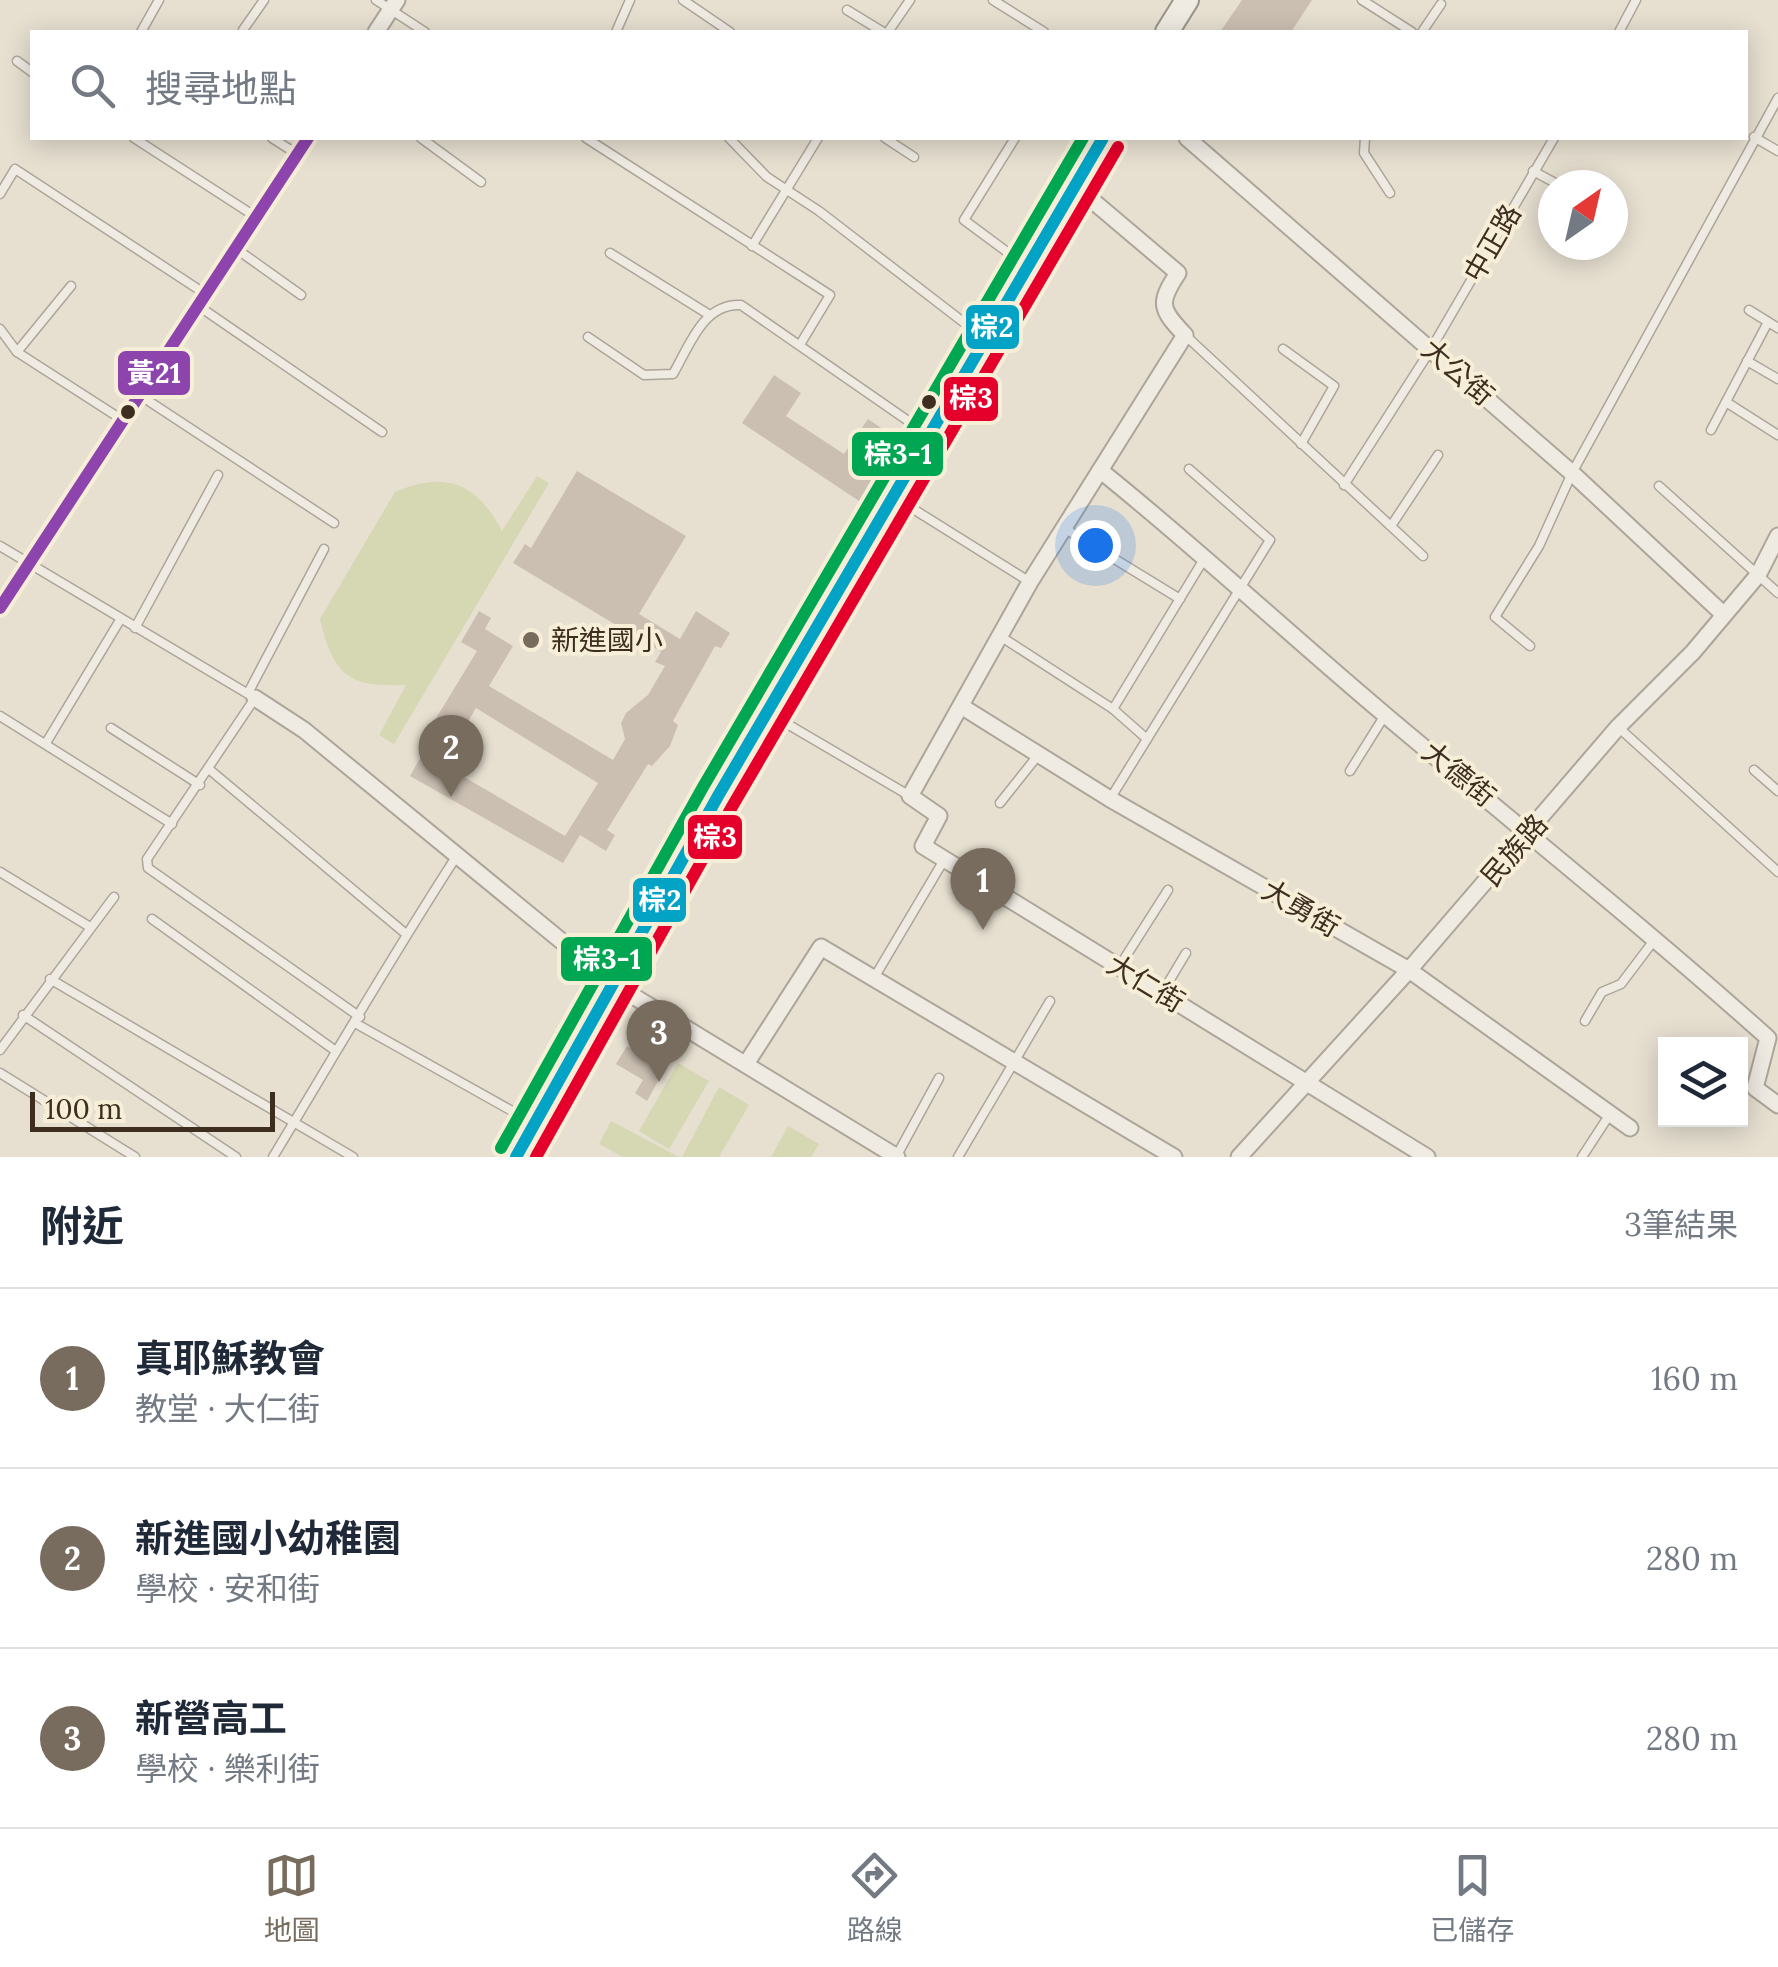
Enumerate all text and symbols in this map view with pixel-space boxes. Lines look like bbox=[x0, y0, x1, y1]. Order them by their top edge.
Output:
search box bbox=[30, 30, 1748, 140]
icon: search bbox=[65, 58, 120, 113]
text: 搜尋地點 bbox=[145, 64, 297, 112]
north arrow bbox=[1538, 170, 1628, 260]
street label: 中正路 bbox=[1455, 198, 1529, 288]
line badge: 棕2 bbox=[964, 303, 1021, 351]
text: 棕2 bbox=[971, 309, 1013, 345]
street label: 大公街 bbox=[1414, 331, 1502, 413]
line badge: 黃21 bbox=[116, 349, 192, 397]
text: 黃21 bbox=[127, 355, 181, 391]
line badge: 棕3 bbox=[942, 375, 1000, 423]
text: 棕3 bbox=[949, 380, 993, 416]
unlabelled marker bbox=[919, 392, 939, 412]
unlabelled marker bbox=[118, 402, 138, 422]
line badge: 棕3-1 bbox=[850, 430, 945, 478]
text: 棕3-1 bbox=[864, 436, 932, 472]
your location bbox=[1070, 520, 1121, 571]
place label: 新進國小 bbox=[551, 622, 663, 658]
marker: 新進國小 bbox=[520, 629, 542, 651]
pin: 2 bbox=[418, 714, 484, 797]
street label: 大德街 bbox=[1415, 734, 1503, 814]
street label: 民族路 bbox=[1473, 806, 1555, 894]
line badge: 棕3 bbox=[686, 813, 744, 861]
text: 棕3 bbox=[693, 819, 737, 855]
pin: 1 bbox=[950, 848, 1016, 930]
street label: 大勇街 bbox=[1256, 871, 1346, 945]
line badge: 棕2 bbox=[631, 876, 688, 924]
text: 棕2 bbox=[639, 882, 681, 918]
line badge: 棕3-1 bbox=[559, 935, 654, 983]
text: 棕3-1 bbox=[573, 941, 641, 977]
street label: 大仁街 bbox=[1101, 946, 1191, 1020]
pin: 3 bbox=[626, 1000, 692, 1082]
map controls bbox=[1658, 1037, 1748, 1127]
button: layers bbox=[1658, 1037, 1748, 1127]
scale bar bbox=[30, 1087, 275, 1132]
text: 100 m bbox=[45, 1091, 122, 1127]
text: 附近 bbox=[40, 1199, 124, 1253]
text: 3筆結果 bbox=[1624, 1204, 1738, 1245]
text: 真耶穌教會 bbox=[135, 1334, 325, 1382]
text: 1 bbox=[66, 1358, 79, 1399]
text: 160 m bbox=[1651, 1358, 1738, 1399]
text: 教堂 · 大仁街 bbox=[135, 1388, 320, 1429]
text: 新進國小幼稚園 bbox=[135, 1514, 401, 1562]
text: 2 bbox=[64, 1538, 81, 1579]
text: 280 m bbox=[1646, 1538, 1738, 1579]
text: 學校 · 安和街 bbox=[135, 1568, 320, 1609]
text: 新營高工 bbox=[135, 1694, 287, 1742]
text: 3 bbox=[64, 1718, 81, 1759]
text: 280 m bbox=[1646, 1718, 1738, 1759]
text: 學校 · 樂利街 bbox=[135, 1748, 320, 1789]
tab: 地圖 bbox=[264, 1848, 320, 1948]
tab: 路線 bbox=[847, 1848, 903, 1948]
tab: 已儲存 bbox=[1430, 1848, 1514, 1948]

